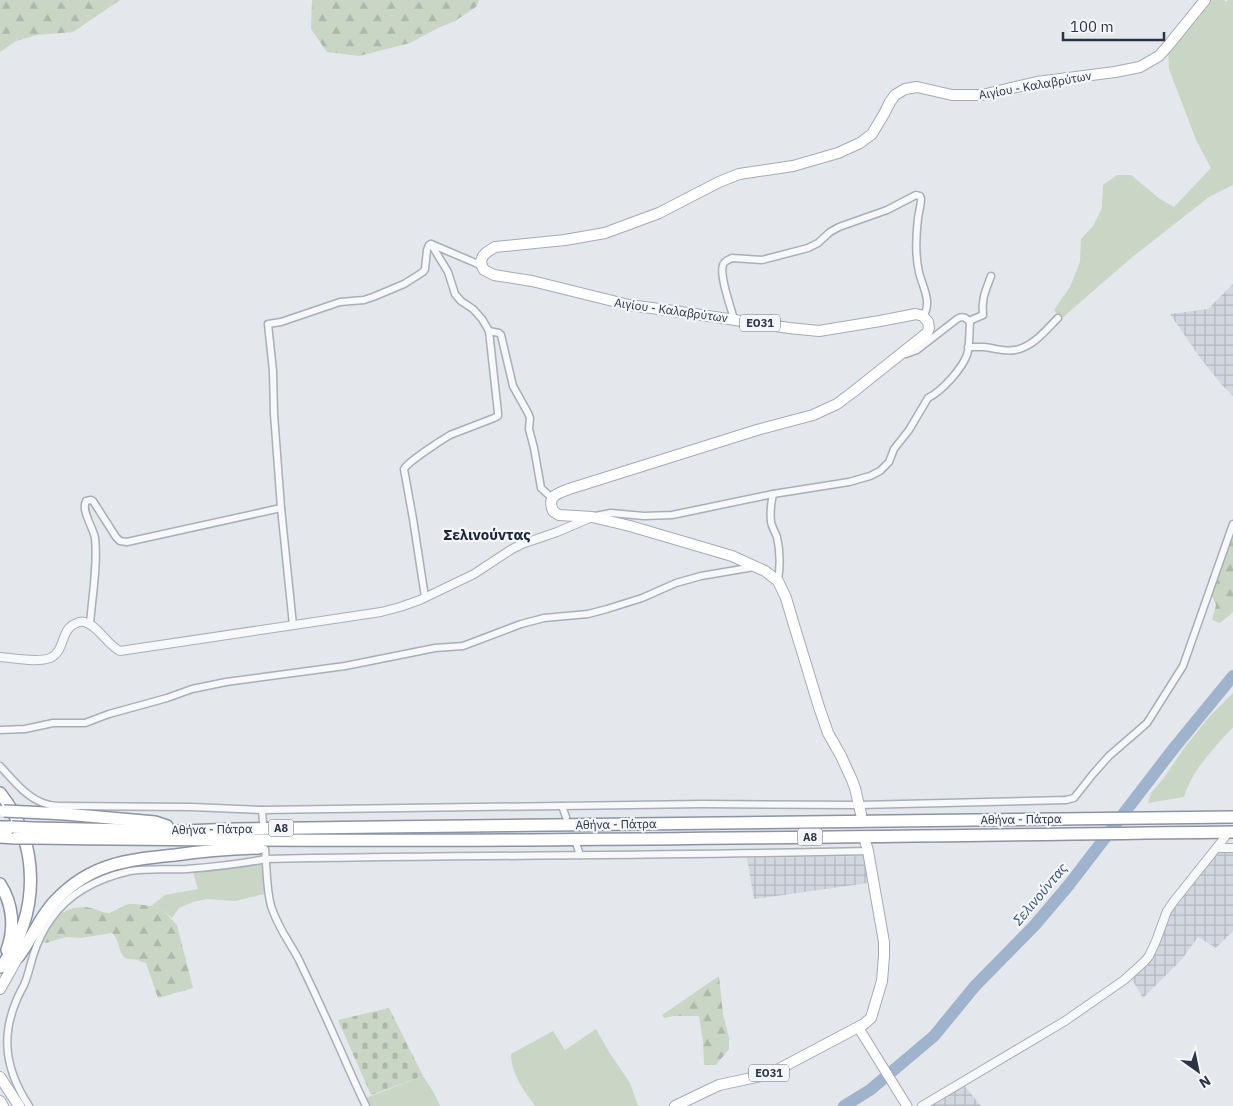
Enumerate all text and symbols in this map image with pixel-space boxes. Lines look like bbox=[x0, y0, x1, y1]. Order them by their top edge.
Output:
scale bar bbox=[1063, 10, 1164, 42]
text: 100 m bbox=[1070, 17, 1114, 36]
street label: Αιγίου - Καλαβρύτων bbox=[977, 68, 1093, 102]
street label: Αιγίου - Καλαβρύτων bbox=[613, 295, 729, 325]
road number: ΕΟ31 bbox=[740, 314, 780, 332]
district label: Σελινούντας bbox=[443, 525, 531, 544]
street label: Αθήνα - Πάτρα bbox=[980, 811, 1062, 827]
street label: Αθήνα - Πάτρα bbox=[575, 816, 657, 832]
road number: Α8 bbox=[268, 820, 294, 836]
street label: Αθήνα - Πάτρα bbox=[171, 821, 253, 837]
road number: Α8 bbox=[798, 829, 822, 846]
water label: Σελινούντας bbox=[1008, 859, 1072, 930]
north arrow bbox=[1173, 1046, 1223, 1096]
road number: ΕΟ31 bbox=[749, 1064, 789, 1082]
text: N bbox=[1196, 1072, 1214, 1092]

